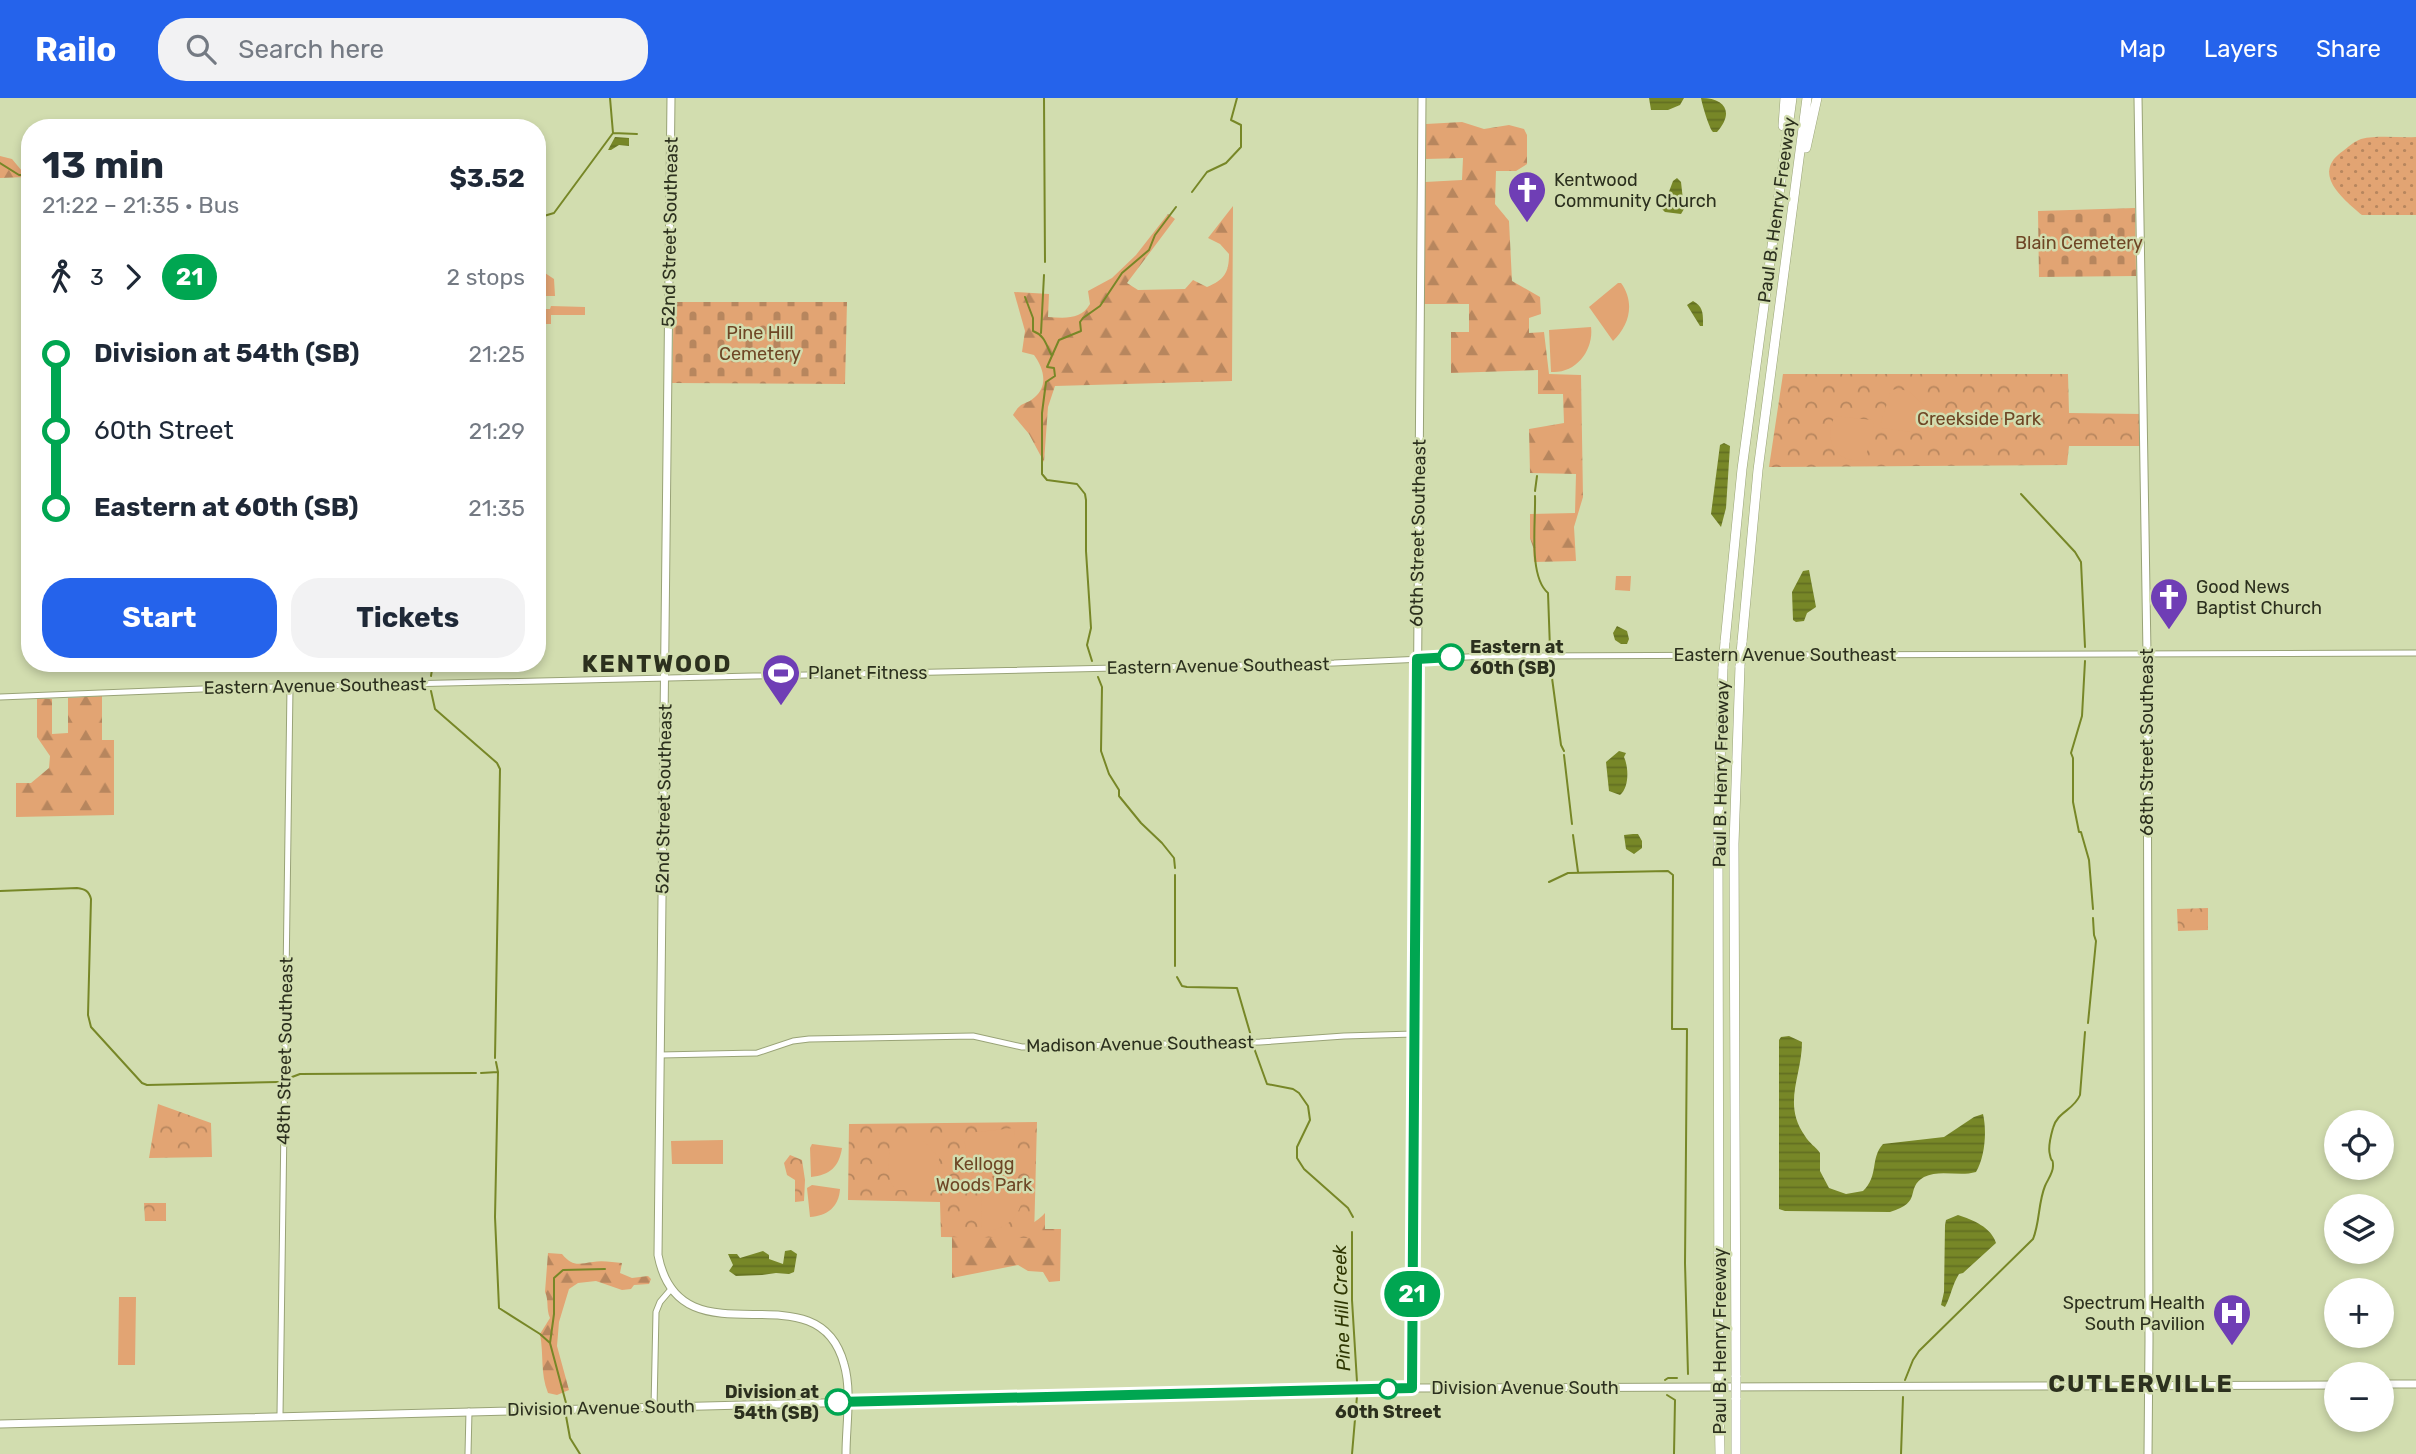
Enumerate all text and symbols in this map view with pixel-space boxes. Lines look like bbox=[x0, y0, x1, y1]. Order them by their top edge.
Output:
search box bbox=[158, 18, 648, 81]
text: Railo bbox=[35, 30, 116, 69]
icon: search bbox=[182, 30, 220, 68]
text: Search here bbox=[238, 34, 384, 65]
text: Map bbox=[2119, 35, 2166, 63]
text: Layers bbox=[2204, 35, 2278, 63]
text: Share bbox=[2316, 35, 2381, 63]
street label: Paul B. Henry Freeway bbox=[1753, 116, 1801, 304]
street label: 52nd Street Southeast bbox=[657, 137, 683, 327]
text: 13 min bbox=[42, 142, 164, 188]
text: $3.52 bbox=[449, 163, 525, 194]
church icon: Kentwood Community Church bbox=[1506, 169, 1548, 224]
place label: Kentwood Community Church bbox=[1554, 169, 1717, 212]
text: 21:22 – 21:35 · Bus bbox=[42, 191, 239, 219]
park label: Blain Cemetery bbox=[2015, 232, 2143, 254]
icon: walk bbox=[42, 258, 80, 296]
icon: forward bbox=[114, 258, 152, 296]
text: 3 bbox=[90, 263, 104, 291]
text: 21 bbox=[176, 263, 203, 291]
text: 2 stops bbox=[447, 263, 525, 291]
park label: Pine Hill Cemetery bbox=[719, 322, 801, 365]
text: Division at 54th (SB) bbox=[94, 338, 359, 369]
text: 21:25 bbox=[469, 340, 525, 368]
park label: Creekside Park bbox=[1917, 408, 2042, 430]
text: 60th Street bbox=[94, 415, 234, 446]
text: 21:29 bbox=[469, 417, 525, 445]
street label: 60th Street Southeast bbox=[1405, 439, 1431, 627]
text: Eastern at 60th (SB) bbox=[94, 492, 358, 523]
text: 21:35 bbox=[468, 494, 525, 522]
church icon: Good News Baptist Church bbox=[2148, 576, 2190, 631]
place label: Good News Baptist Church bbox=[2196, 576, 2322, 619]
button: Start bbox=[42, 578, 277, 658]
button: Tickets bbox=[291, 578, 525, 658]
place label: Eastern at 60th (SB) bbox=[1470, 636, 1564, 679]
marker: Eastern at 60th (SB) bbox=[1438, 644, 1464, 670]
street label: Eastern Avenue Southeast bbox=[1674, 644, 1896, 666]
street label: 68th Street Southeast bbox=[2136, 648, 2158, 836]
district label: KENTWOOD bbox=[582, 650, 732, 678]
sports icon: Planet Fitness bbox=[760, 652, 802, 707]
street label: Eastern Avenue Southeast bbox=[1106, 653, 1330, 679]
place label: Planet Fitness bbox=[808, 662, 928, 684]
street label: Eastern Avenue Southeast bbox=[203, 673, 427, 699]
street label: Paul B. Henry Freeway bbox=[1708, 680, 1734, 868]
street label: 52nd Street Southeast bbox=[651, 704, 677, 894]
street label: 48th Street Southeast bbox=[272, 957, 298, 1145]
street label: Madison Avenue Southeast bbox=[1026, 1031, 1254, 1057]
map controls bbox=[2324, 1110, 2394, 1432]
button: locate bbox=[2324, 1110, 2394, 1180]
park label: Kellogg Woods Park bbox=[936, 1153, 1033, 1196]
button: layers bbox=[2324, 1194, 2394, 1264]
water label: Pine Hill Creek bbox=[1328, 1244, 1355, 1372]
street label: Paul B. Henry Freeway bbox=[1709, 1247, 1731, 1434]
line badge: 21 bbox=[1380, 1271, 1444, 1317]
button: + bbox=[2324, 1278, 2394, 1348]
text: 21 bbox=[1398, 1280, 1426, 1308]
place label: Spectrum Health South Pavilion bbox=[2063, 1292, 2205, 1335]
hospital icon: Spectrum Health South Pavilion bbox=[2211, 1292, 2253, 1347]
button: − bbox=[2324, 1362, 2394, 1432]
district label: CUTLERVILLE bbox=[2048, 1370, 2234, 1398]
street label: Division Avenue South bbox=[1431, 1377, 1619, 1399]
marker: 60th Street bbox=[1378, 1379, 1398, 1399]
place label: Division at 54th (SB) bbox=[725, 1381, 819, 1424]
marker: Division at 54th (SB) bbox=[825, 1389, 851, 1415]
street label: Division Avenue South bbox=[507, 1395, 695, 1421]
place label: 60th Street bbox=[1335, 1401, 1441, 1423]

